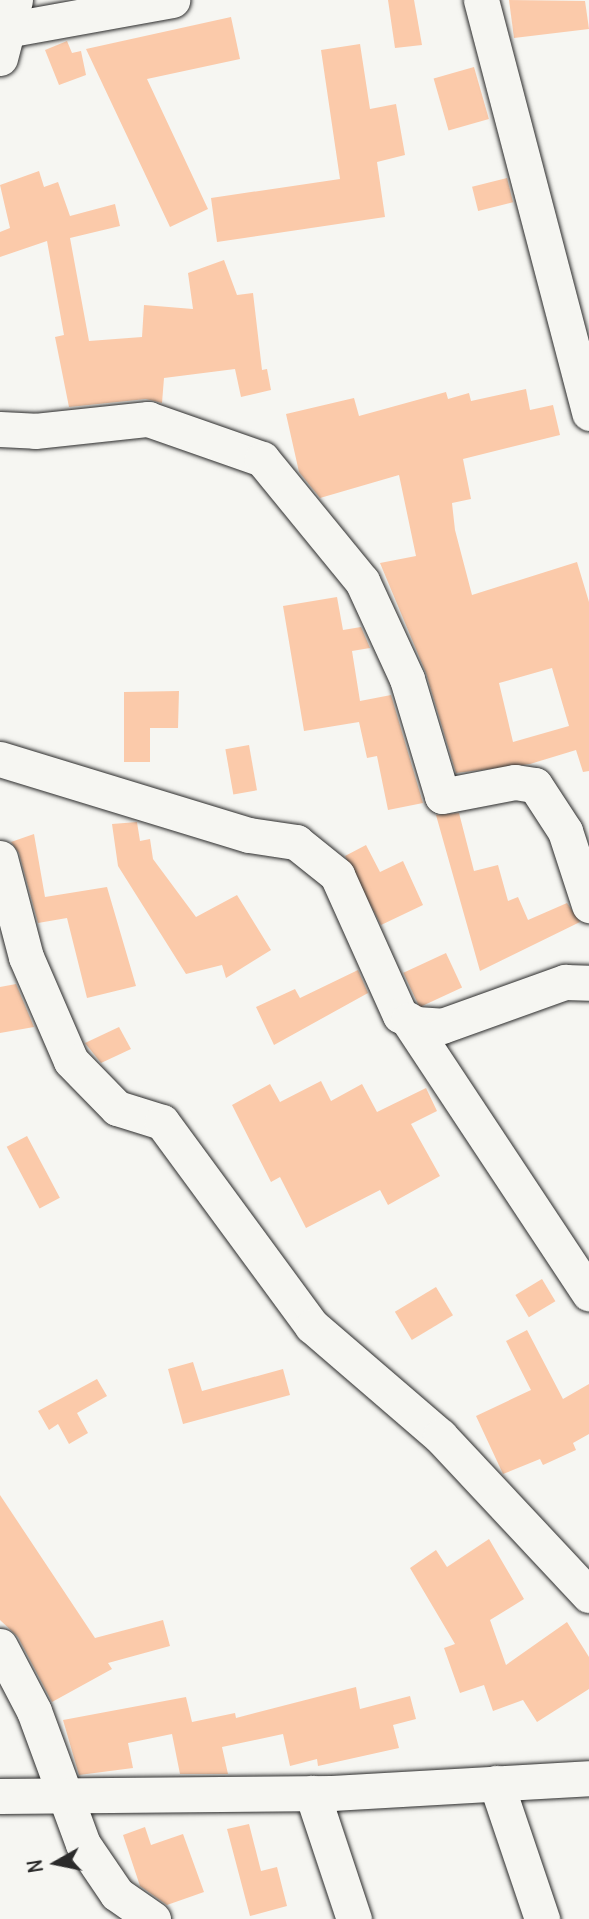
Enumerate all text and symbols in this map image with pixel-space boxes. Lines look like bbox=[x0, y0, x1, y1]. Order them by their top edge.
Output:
north arrow bbox=[21, 1828, 91, 1898]
text: N bbox=[22, 1858, 48, 1875]

